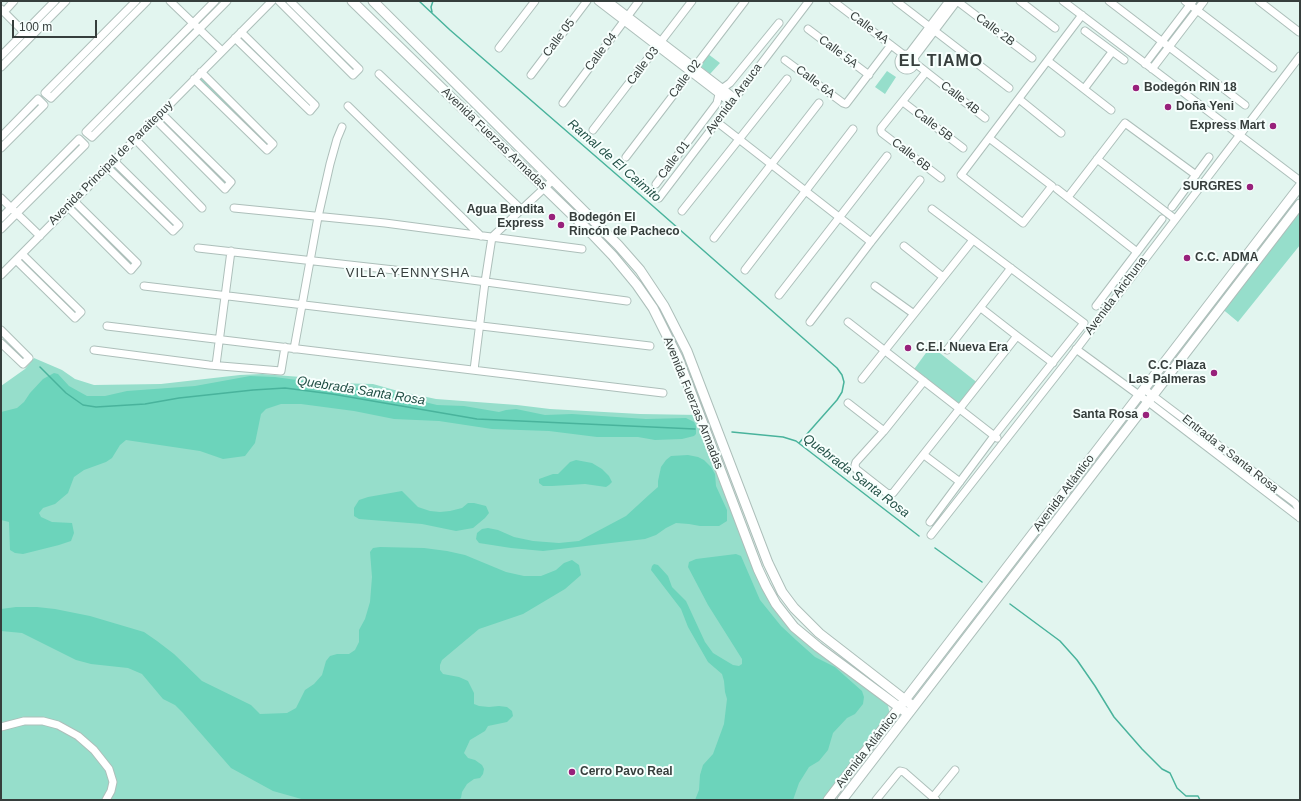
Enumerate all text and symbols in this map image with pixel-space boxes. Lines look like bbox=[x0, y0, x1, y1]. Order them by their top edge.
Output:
street label: Calle 4A bbox=[847, 9, 891, 47]
street label: Calle 2B bbox=[973, 11, 1017, 49]
scale bar bbox=[14, 12, 99, 38]
street label: Calle 05 bbox=[540, 16, 578, 60]
text: 100 m bbox=[19, 20, 52, 34]
street label: Calle 04 bbox=[582, 30, 620, 74]
street label: Calle 5A bbox=[816, 33, 860, 71]
street label: Calle 03 bbox=[624, 44, 662, 88]
district label: EL TIAMO bbox=[899, 52, 983, 72]
street label: Calle 02 bbox=[666, 57, 704, 101]
street label: Avenida Arauca bbox=[703, 61, 765, 137]
street label: Calle 6A bbox=[793, 63, 837, 101]
street label: Calle 4B bbox=[938, 78, 982, 118]
place label: Bodegón RIN 18 bbox=[1144, 81, 1237, 95]
marker: Bodegón RIN 18 bbox=[1131, 83, 1141, 93]
street label: Avenida Fuerzas Armadas bbox=[438, 85, 550, 193]
street label: Avenida Principal de Paraitepuy bbox=[46, 98, 176, 228]
place label: Doña Yeni bbox=[1176, 100, 1234, 114]
marker: Doña Yeni bbox=[1163, 102, 1173, 112]
street label: Calle 5B bbox=[911, 106, 955, 144]
water label: Ramal de El Caimito bbox=[564, 116, 664, 206]
place label: Express Mart bbox=[1190, 119, 1265, 133]
marker: Express Mart bbox=[1268, 121, 1278, 131]
street label: Calle 6B bbox=[889, 135, 933, 175]
street label: Calle 01 bbox=[655, 138, 693, 182]
place label: SURGRES bbox=[1183, 180, 1242, 194]
marker: SURGRES bbox=[1245, 182, 1255, 192]
place label: Agua Bendita Express bbox=[467, 203, 544, 231]
place label: Bodegón El Rincón de Pacheco bbox=[569, 211, 680, 239]
marker: Agua Bendita Express bbox=[547, 212, 557, 222]
marker: Bodegón El Rincón de Pacheco bbox=[556, 220, 566, 230]
place label: C.C. ADMA bbox=[1195, 251, 1258, 265]
marker: C.C. ADMA bbox=[1182, 253, 1192, 263]
street label: Avenida Arichuna bbox=[1082, 254, 1150, 338]
district label: VILLA YENNYSHA bbox=[346, 265, 470, 281]
street label: Avenida Fuerzas Armadas bbox=[660, 335, 726, 471]
place label: C.E.I. Nueva Era bbox=[916, 341, 1008, 355]
marker: C.E.I. Nueva Era bbox=[903, 343, 913, 353]
place label: C.C. Plaza Las Palmeras bbox=[1129, 359, 1206, 387]
marker: C.C. Plaza Las Palmeras bbox=[1209, 368, 1219, 378]
water label: Quebrada Santa Rosa bbox=[296, 373, 426, 409]
place label: Santa Rosa bbox=[1073, 408, 1138, 422]
marker: Santa Rosa bbox=[1141, 410, 1151, 420]
street label: Entrada a Santa Rosa bbox=[1179, 412, 1281, 496]
water label: Quebrada Santa Rosa bbox=[800, 431, 912, 521]
street label: Avenida Atlántico bbox=[1030, 452, 1098, 534]
street label: Avenida Atlántico bbox=[833, 709, 901, 791]
place label: Cerro Pavo Real bbox=[580, 765, 673, 779]
marker: Cerro Pavo Real bbox=[567, 767, 577, 777]

